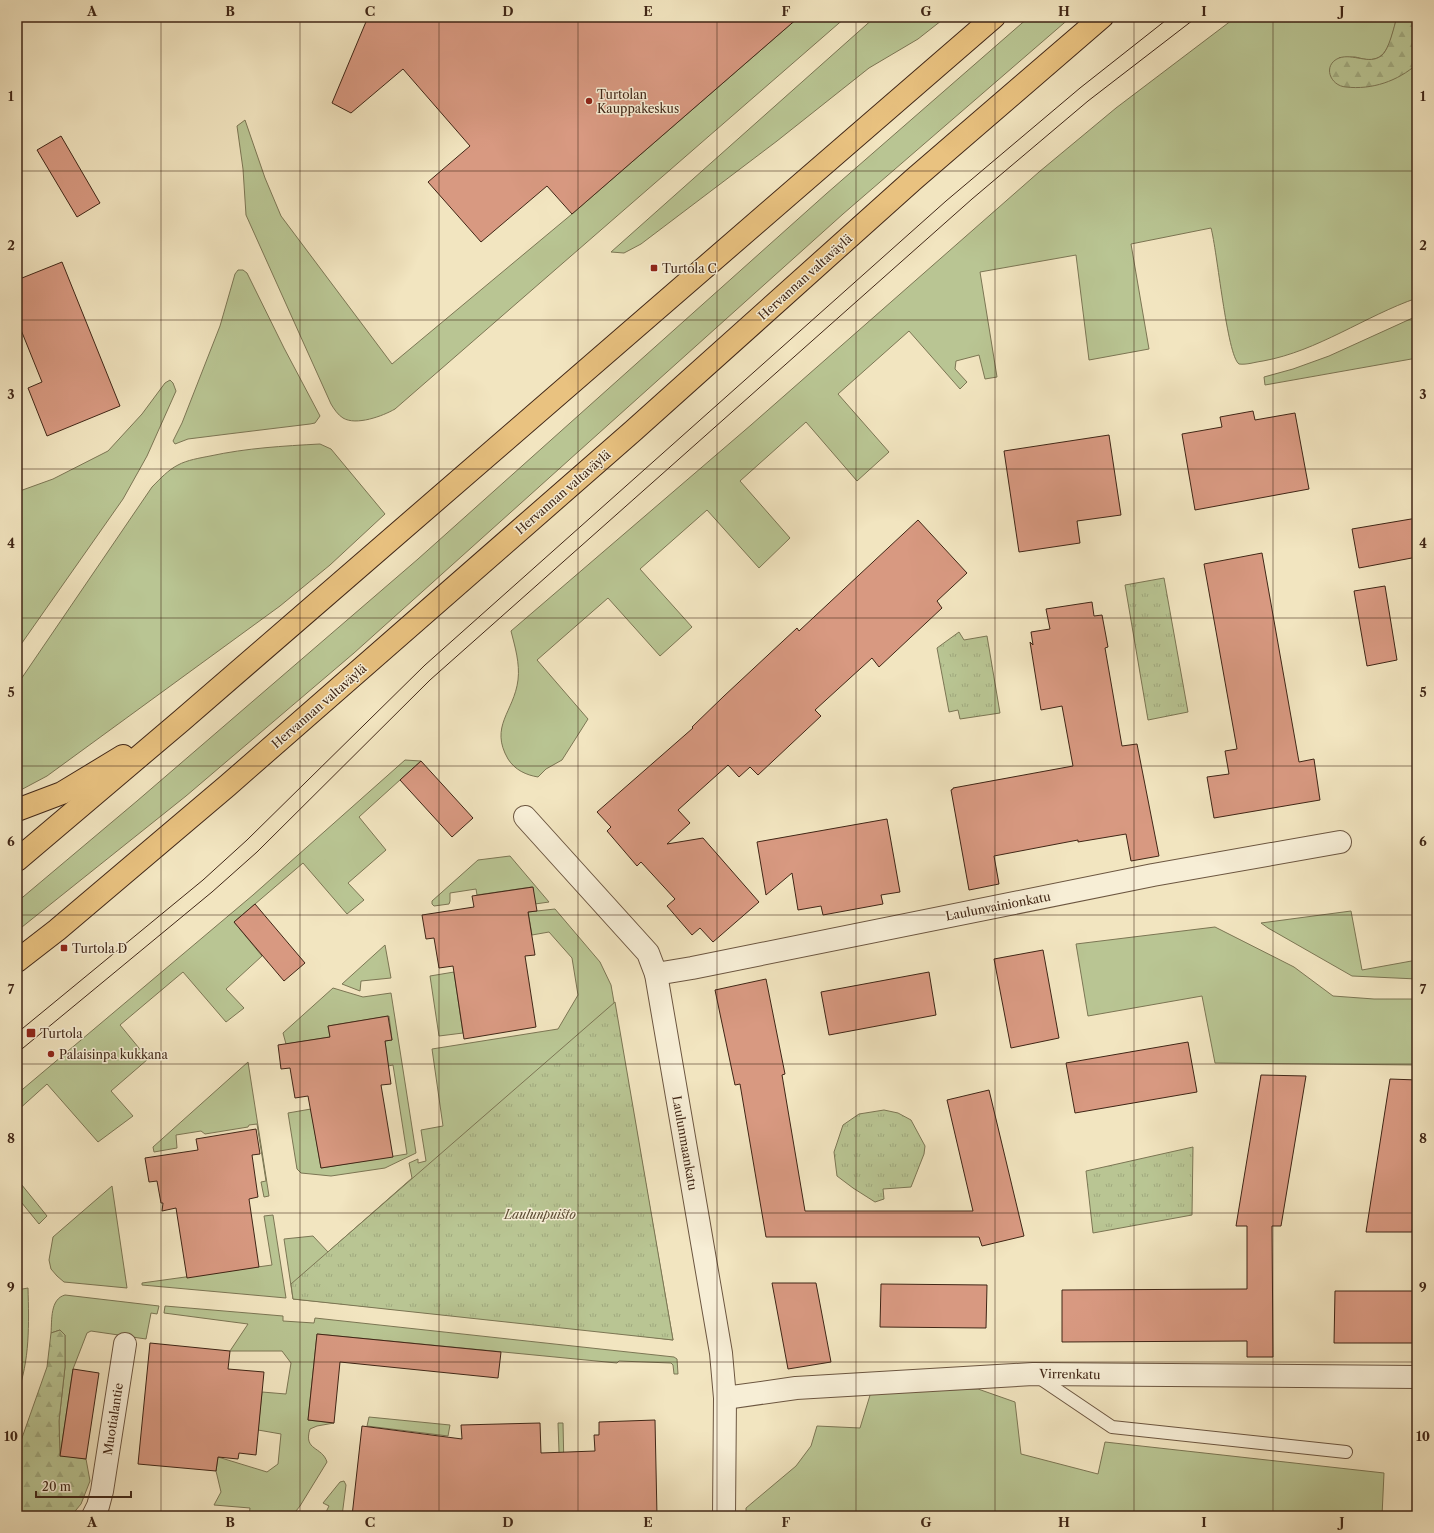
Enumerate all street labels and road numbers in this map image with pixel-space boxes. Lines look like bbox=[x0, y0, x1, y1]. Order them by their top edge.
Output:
street label: Hervannan valtaväylä bbox=[755, 231, 855, 323]
street label: Hervannan valtaväylä bbox=[512, 446, 614, 537]
street label: Hervannan valtaväylä bbox=[268, 660, 370, 751]
street label: Laulunvainionkatu bbox=[944, 888, 1052, 924]
street label: Laulunmaankatu bbox=[669, 1094, 701, 1192]
street label: Virrenkatu bbox=[1038, 1366, 1101, 1382]
street label: Muotialantie bbox=[100, 1382, 126, 1456]

